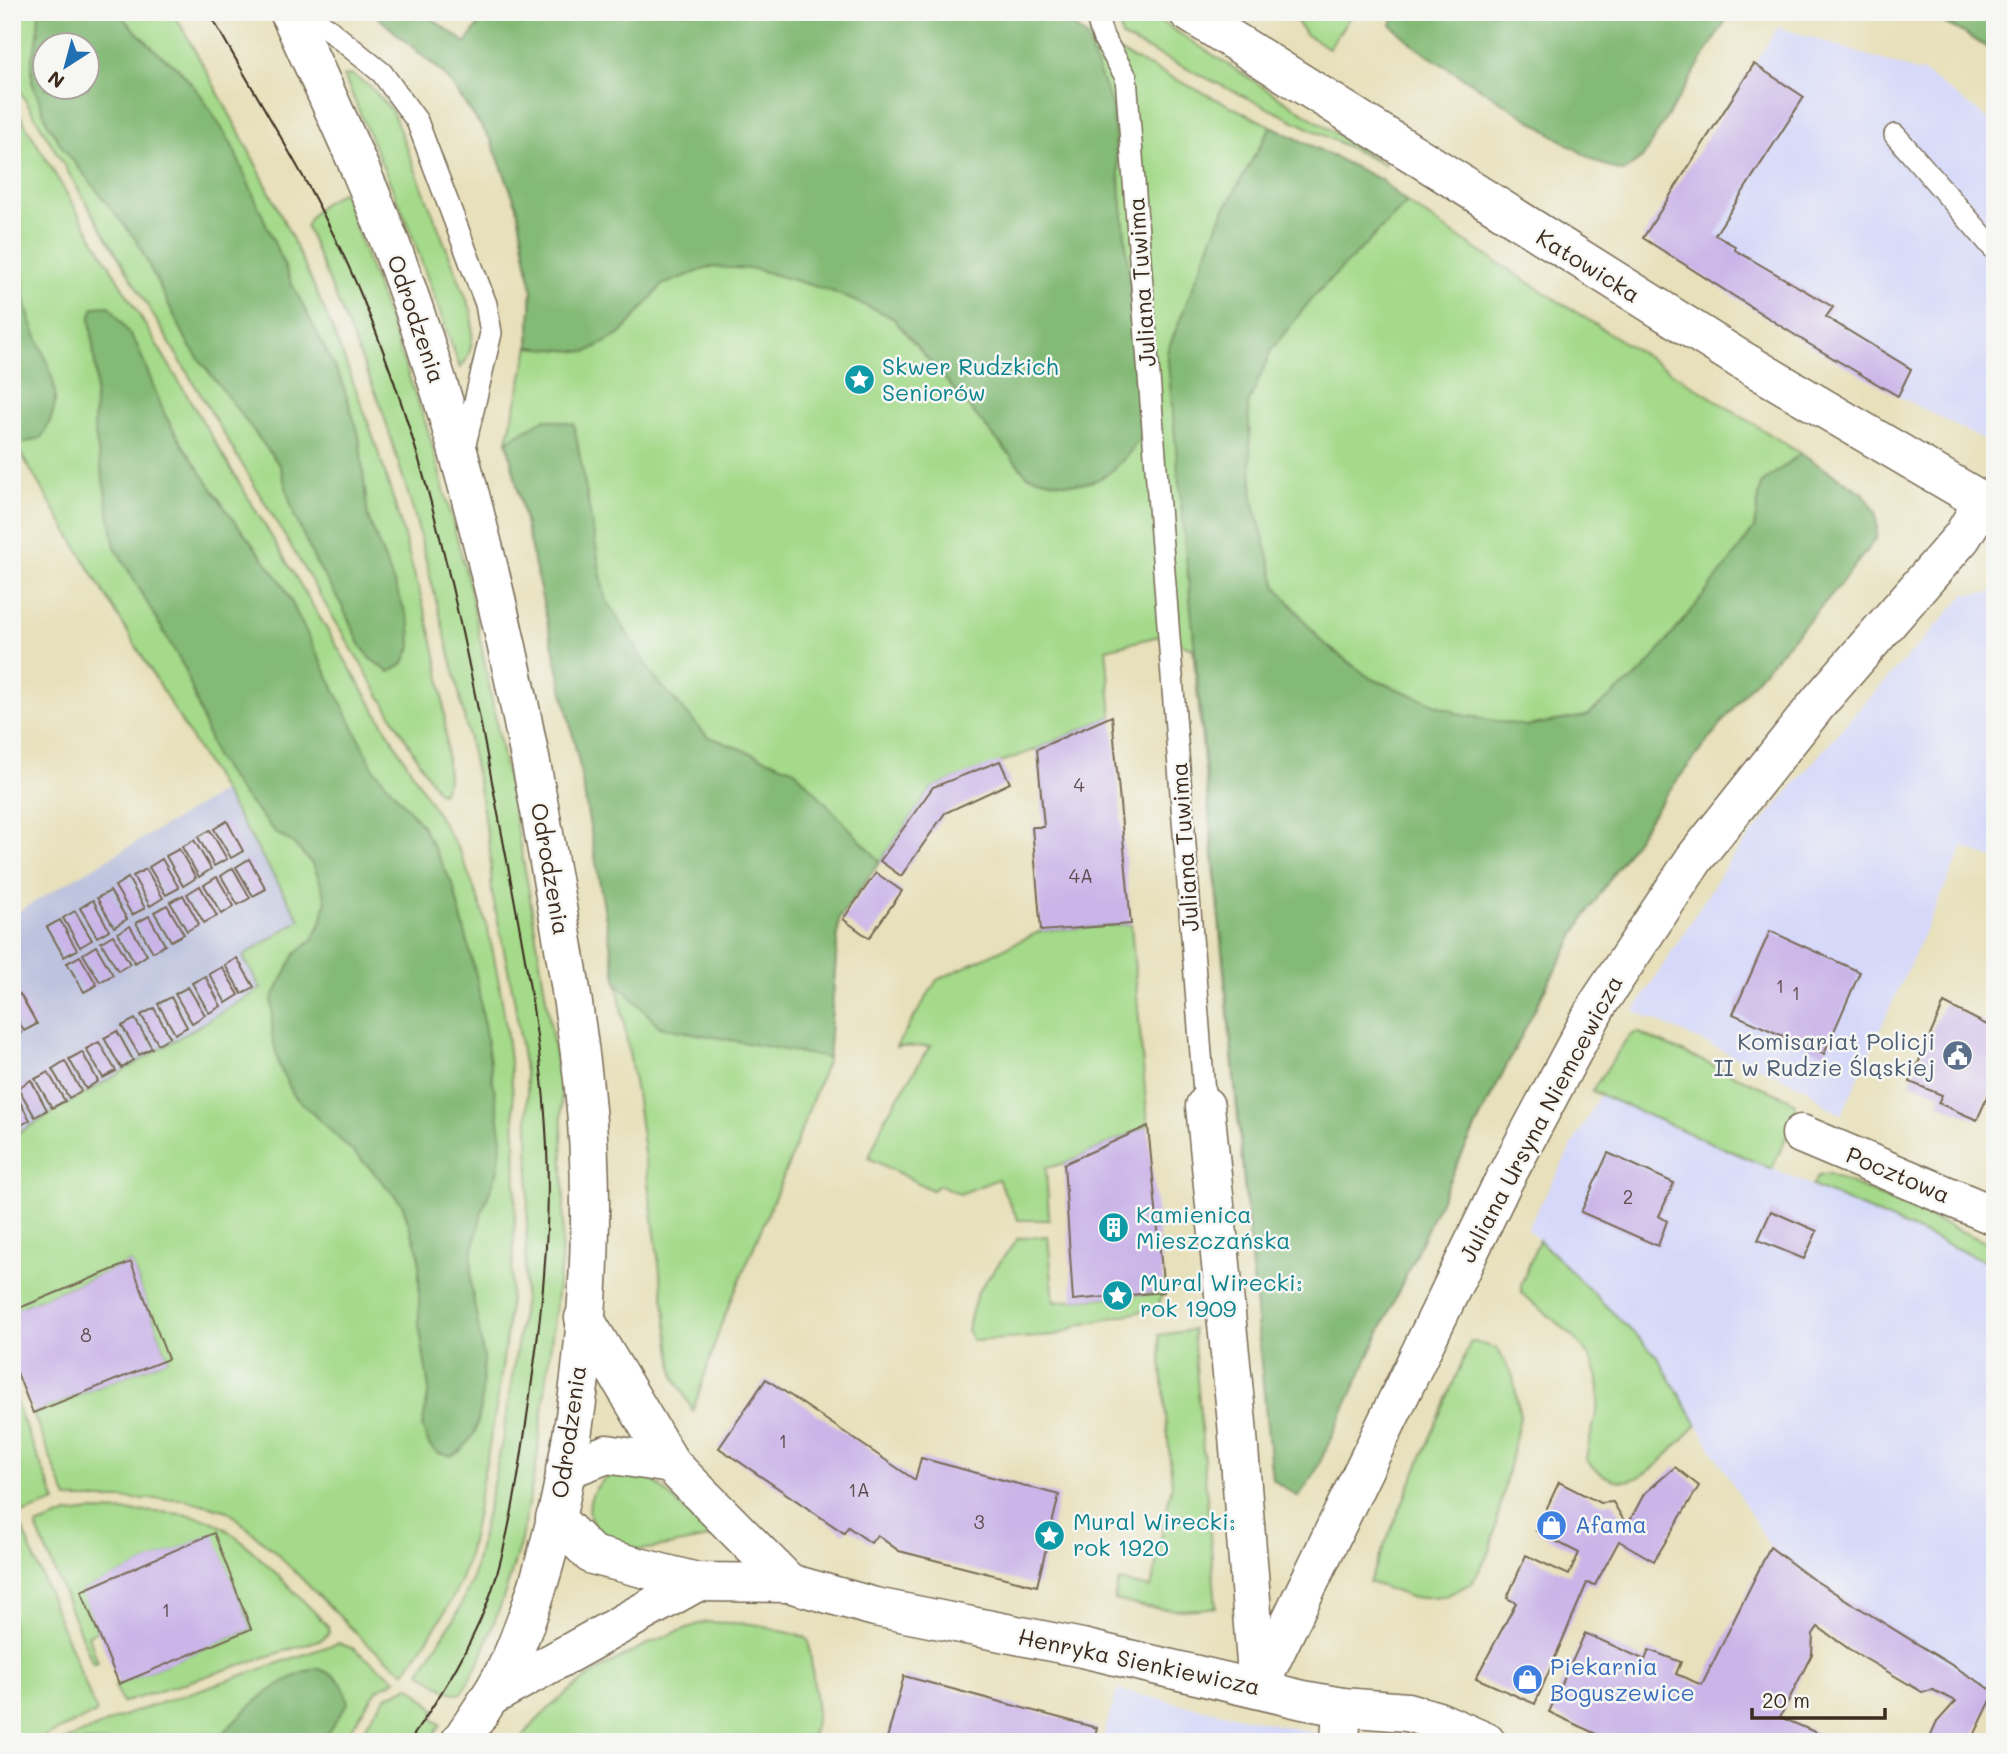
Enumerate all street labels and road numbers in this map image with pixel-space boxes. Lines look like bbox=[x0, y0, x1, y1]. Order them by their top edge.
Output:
street label: Juliana Tuwima bbox=[1120, 196, 1162, 368]
street label: Katowicka bbox=[1531, 221, 1646, 309]
street label: Odrodzenia bbox=[381, 251, 453, 387]
street label: Juliana Tuwima bbox=[1163, 761, 1205, 933]
street label: Odrodzenia bbox=[525, 800, 577, 937]
street label: Juliana Ursyna Niemcewicza bbox=[1451, 970, 1629, 1267]
street label: Pocztowa bbox=[1842, 1139, 1955, 1209]
street label: Odrodzenia bbox=[544, 1364, 592, 1500]
street label: Henryka Sienkiewicza bbox=[1015, 1621, 1263, 1701]

